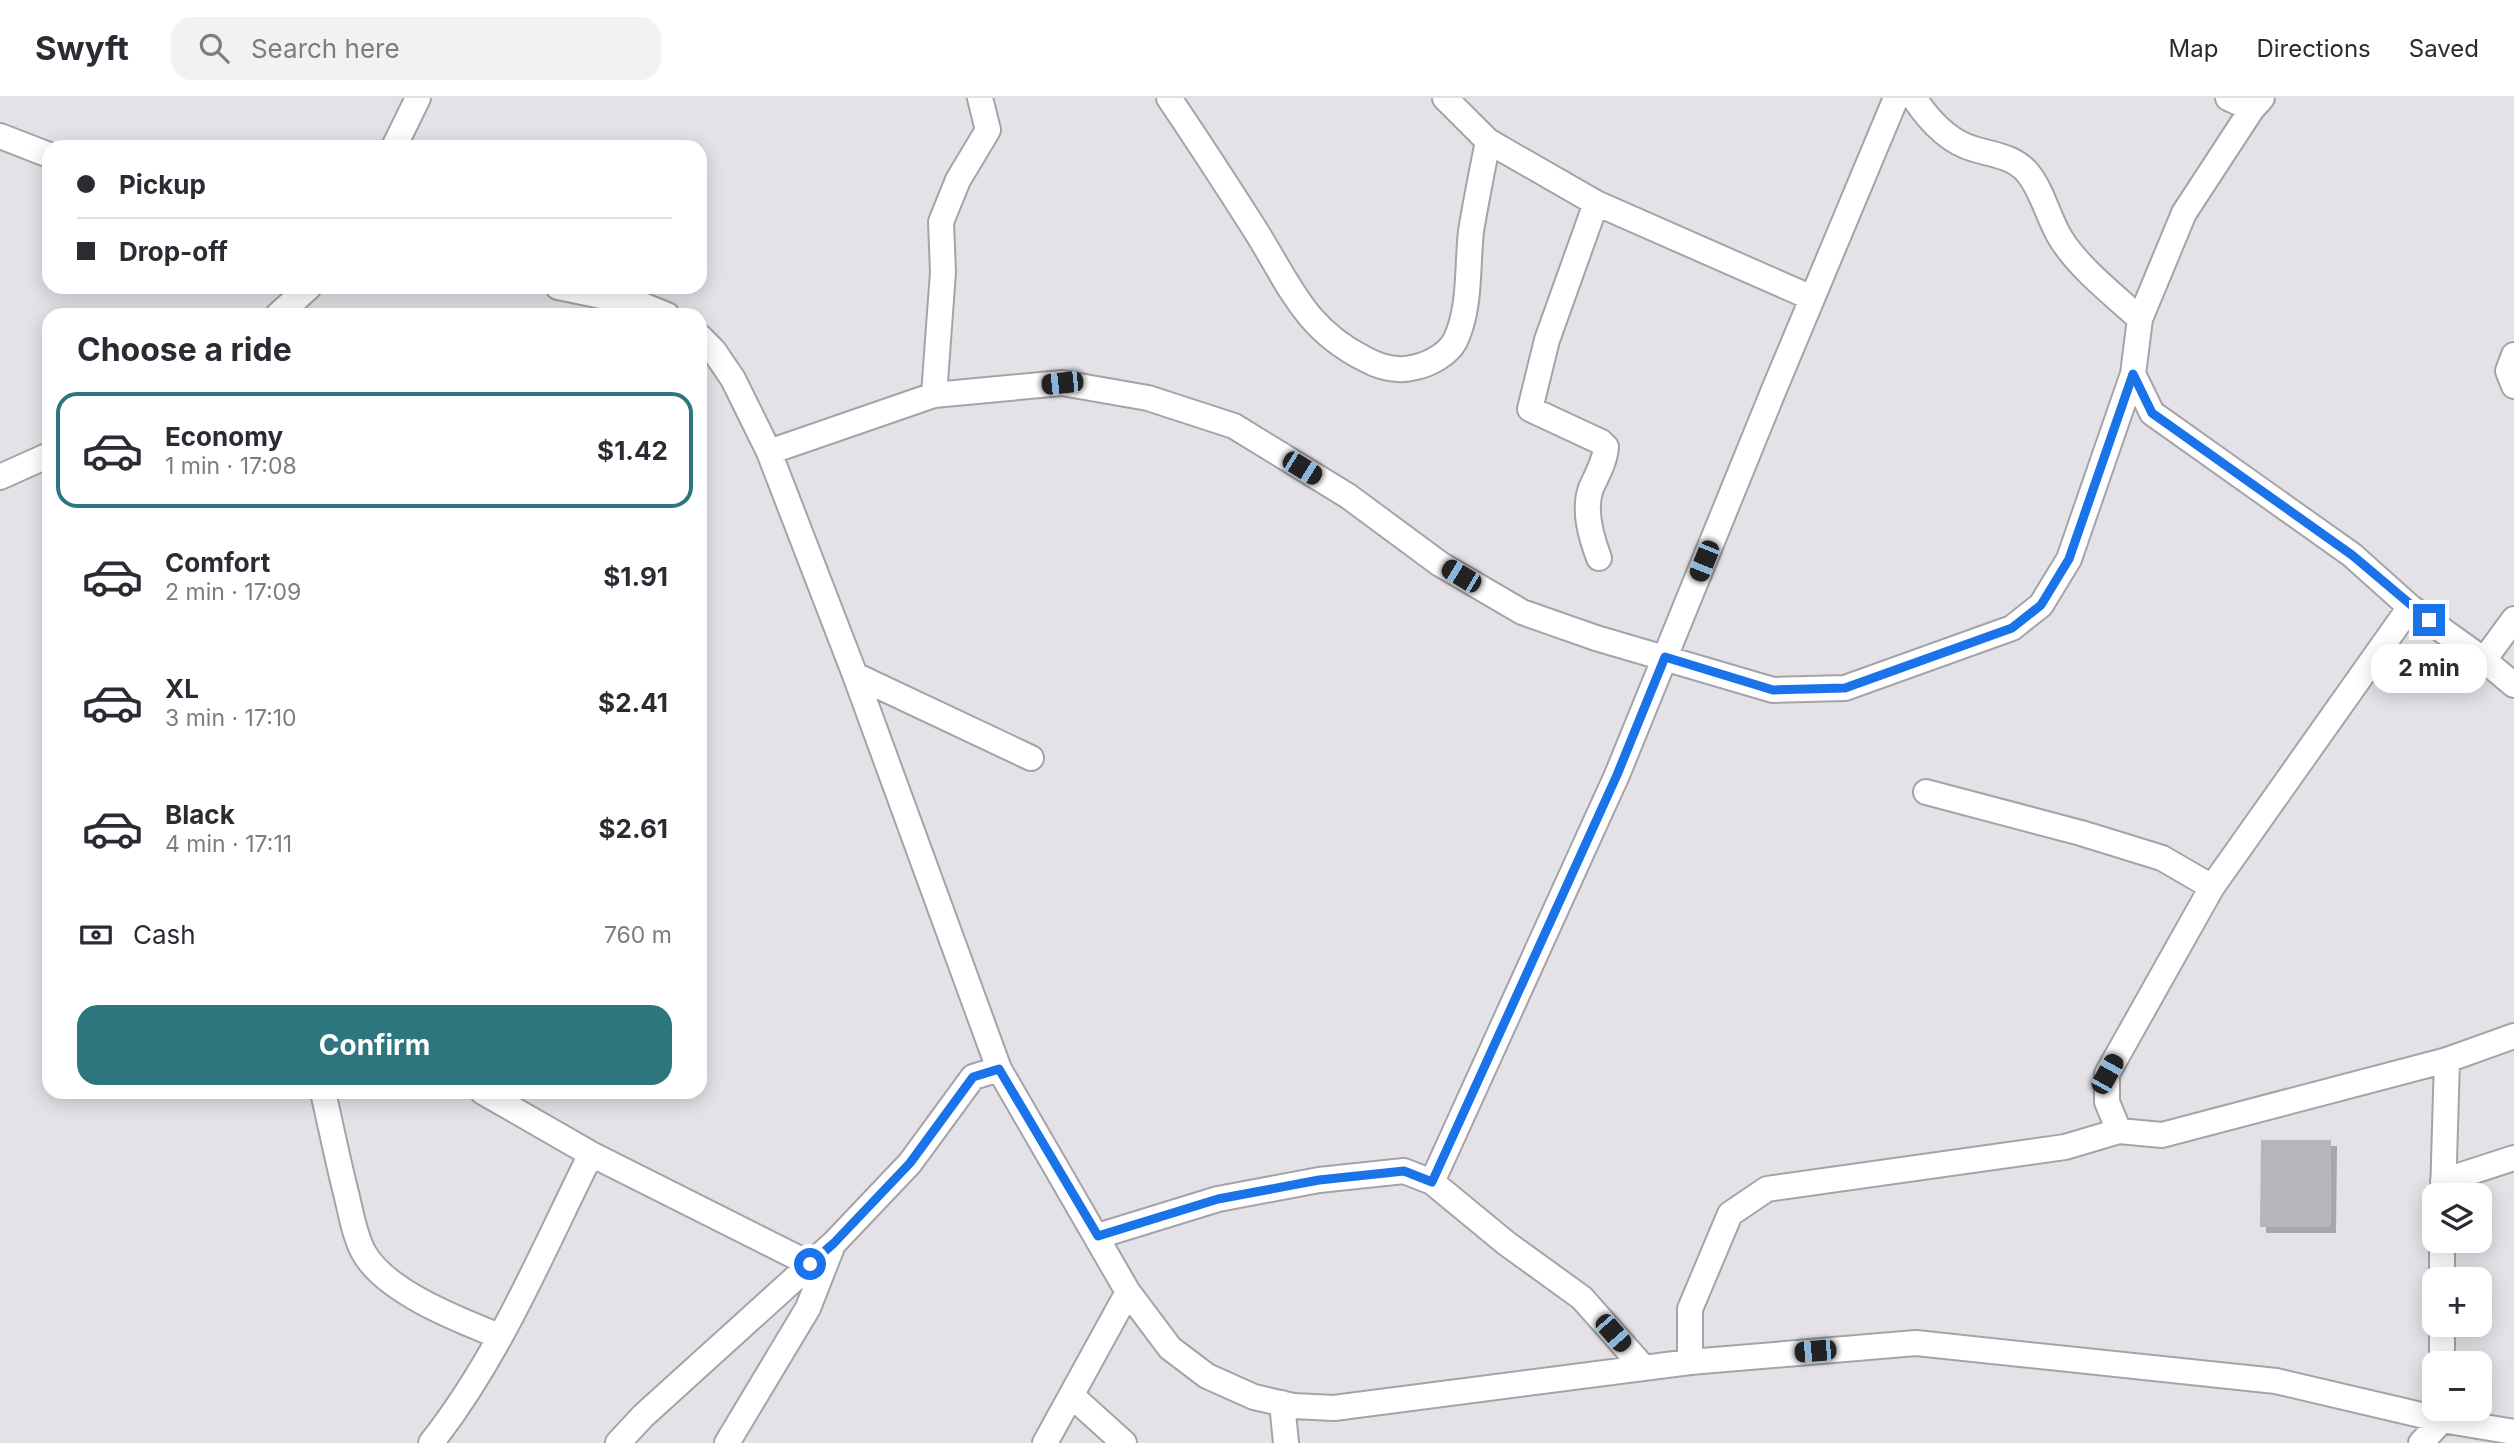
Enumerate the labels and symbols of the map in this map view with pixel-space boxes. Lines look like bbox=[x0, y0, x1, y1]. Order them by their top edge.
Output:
car bbox=[1041, 370, 1084, 396]
car bbox=[1279, 448, 1326, 488]
car bbox=[1687, 538, 1722, 584]
car bbox=[1438, 556, 1485, 596]
route end bbox=[2413, 604, 2445, 636]
callout: 2 min bbox=[2371, 644, 2487, 694]
car bbox=[2088, 1051, 2127, 1097]
route start bbox=[794, 1248, 826, 1280]
car bbox=[1592, 1310, 1635, 1356]
car bbox=[1794, 1339, 1837, 1363]

